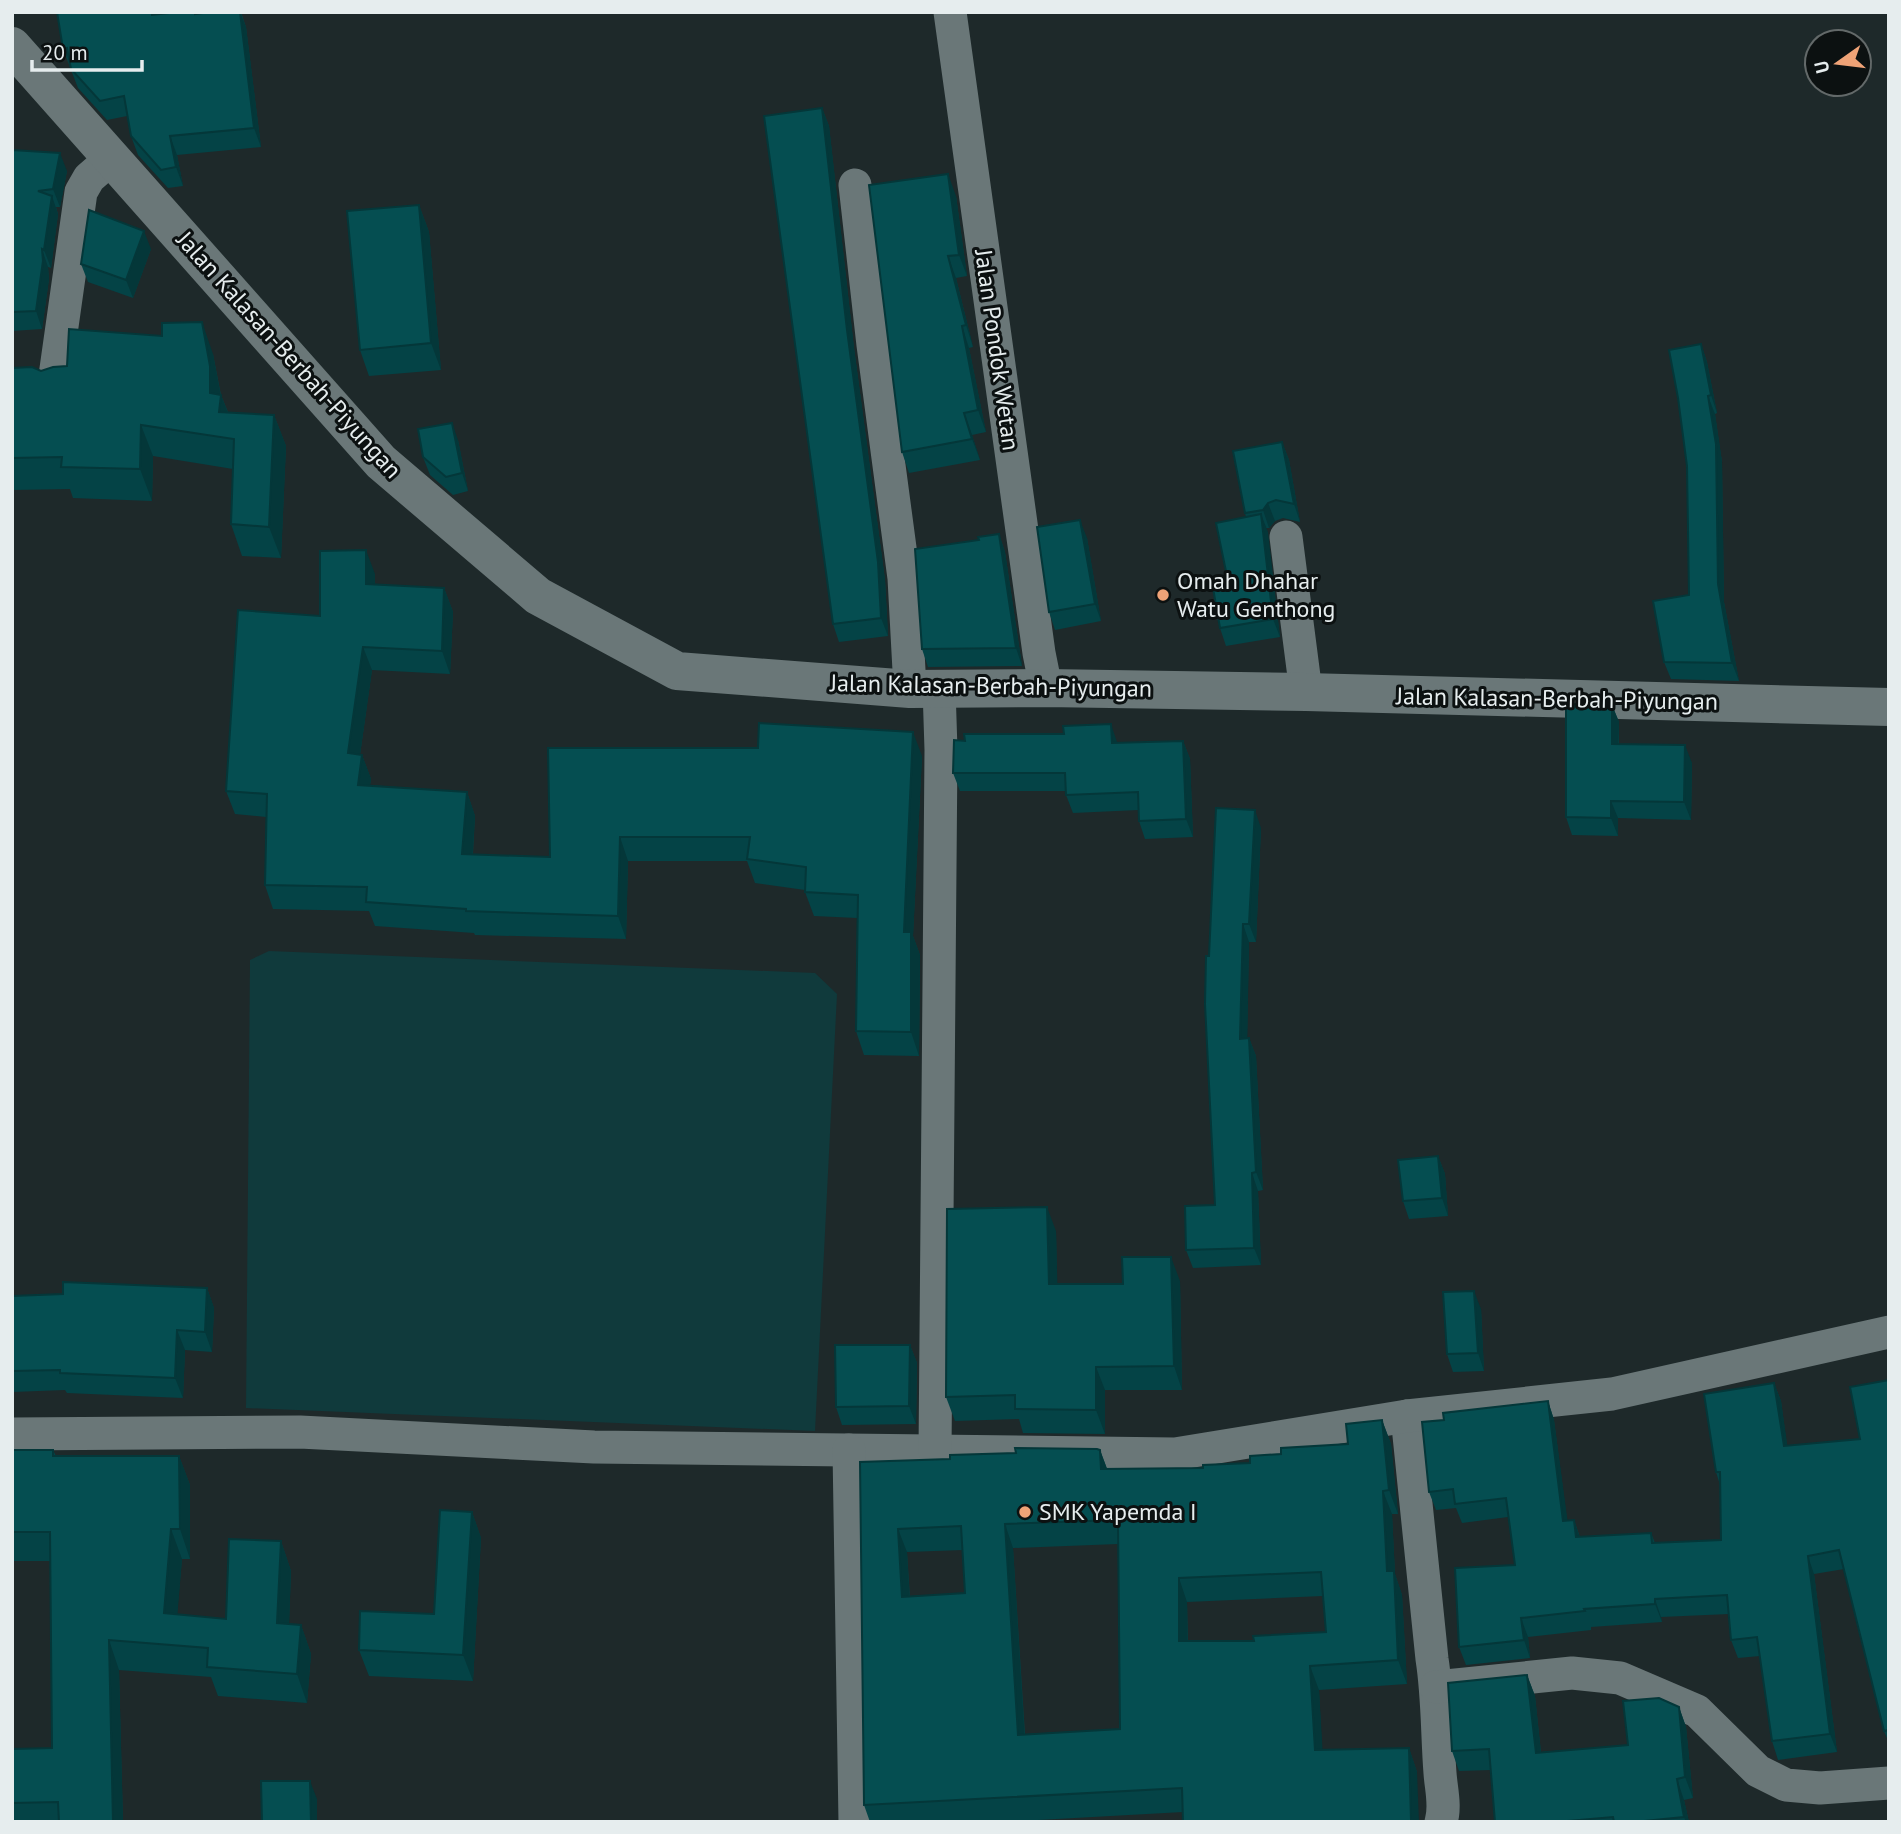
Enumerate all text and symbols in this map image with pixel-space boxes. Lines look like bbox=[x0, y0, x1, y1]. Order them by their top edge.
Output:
scale bar bbox=[32, 28, 142, 72]
north arrow bbox=[1803, 28, 1873, 98]
text: 20 m bbox=[42, 39, 88, 66]
text: U bbox=[1808, 58, 1835, 76]
street label: Jalan Kalasan-Berbah-Piyungan bbox=[169, 224, 409, 485]
street label: Jalan Pondok Wetan bbox=[968, 246, 1027, 452]
place label: Omah Dhahar Watu Genthong bbox=[1177, 565, 1335, 624]
marker: Omah Dhahar Watu Genthong bbox=[1155, 587, 1171, 603]
street label: Jalan Kalasan-Berbah-Piyungan bbox=[829, 667, 1152, 704]
street label: Jalan Kalasan-Berbah-Piyungan bbox=[1395, 680, 1718, 717]
place label: SMK Yapemda I bbox=[1039, 1496, 1197, 1527]
marker: SMK Yapemda I bbox=[1017, 1504, 1033, 1520]

